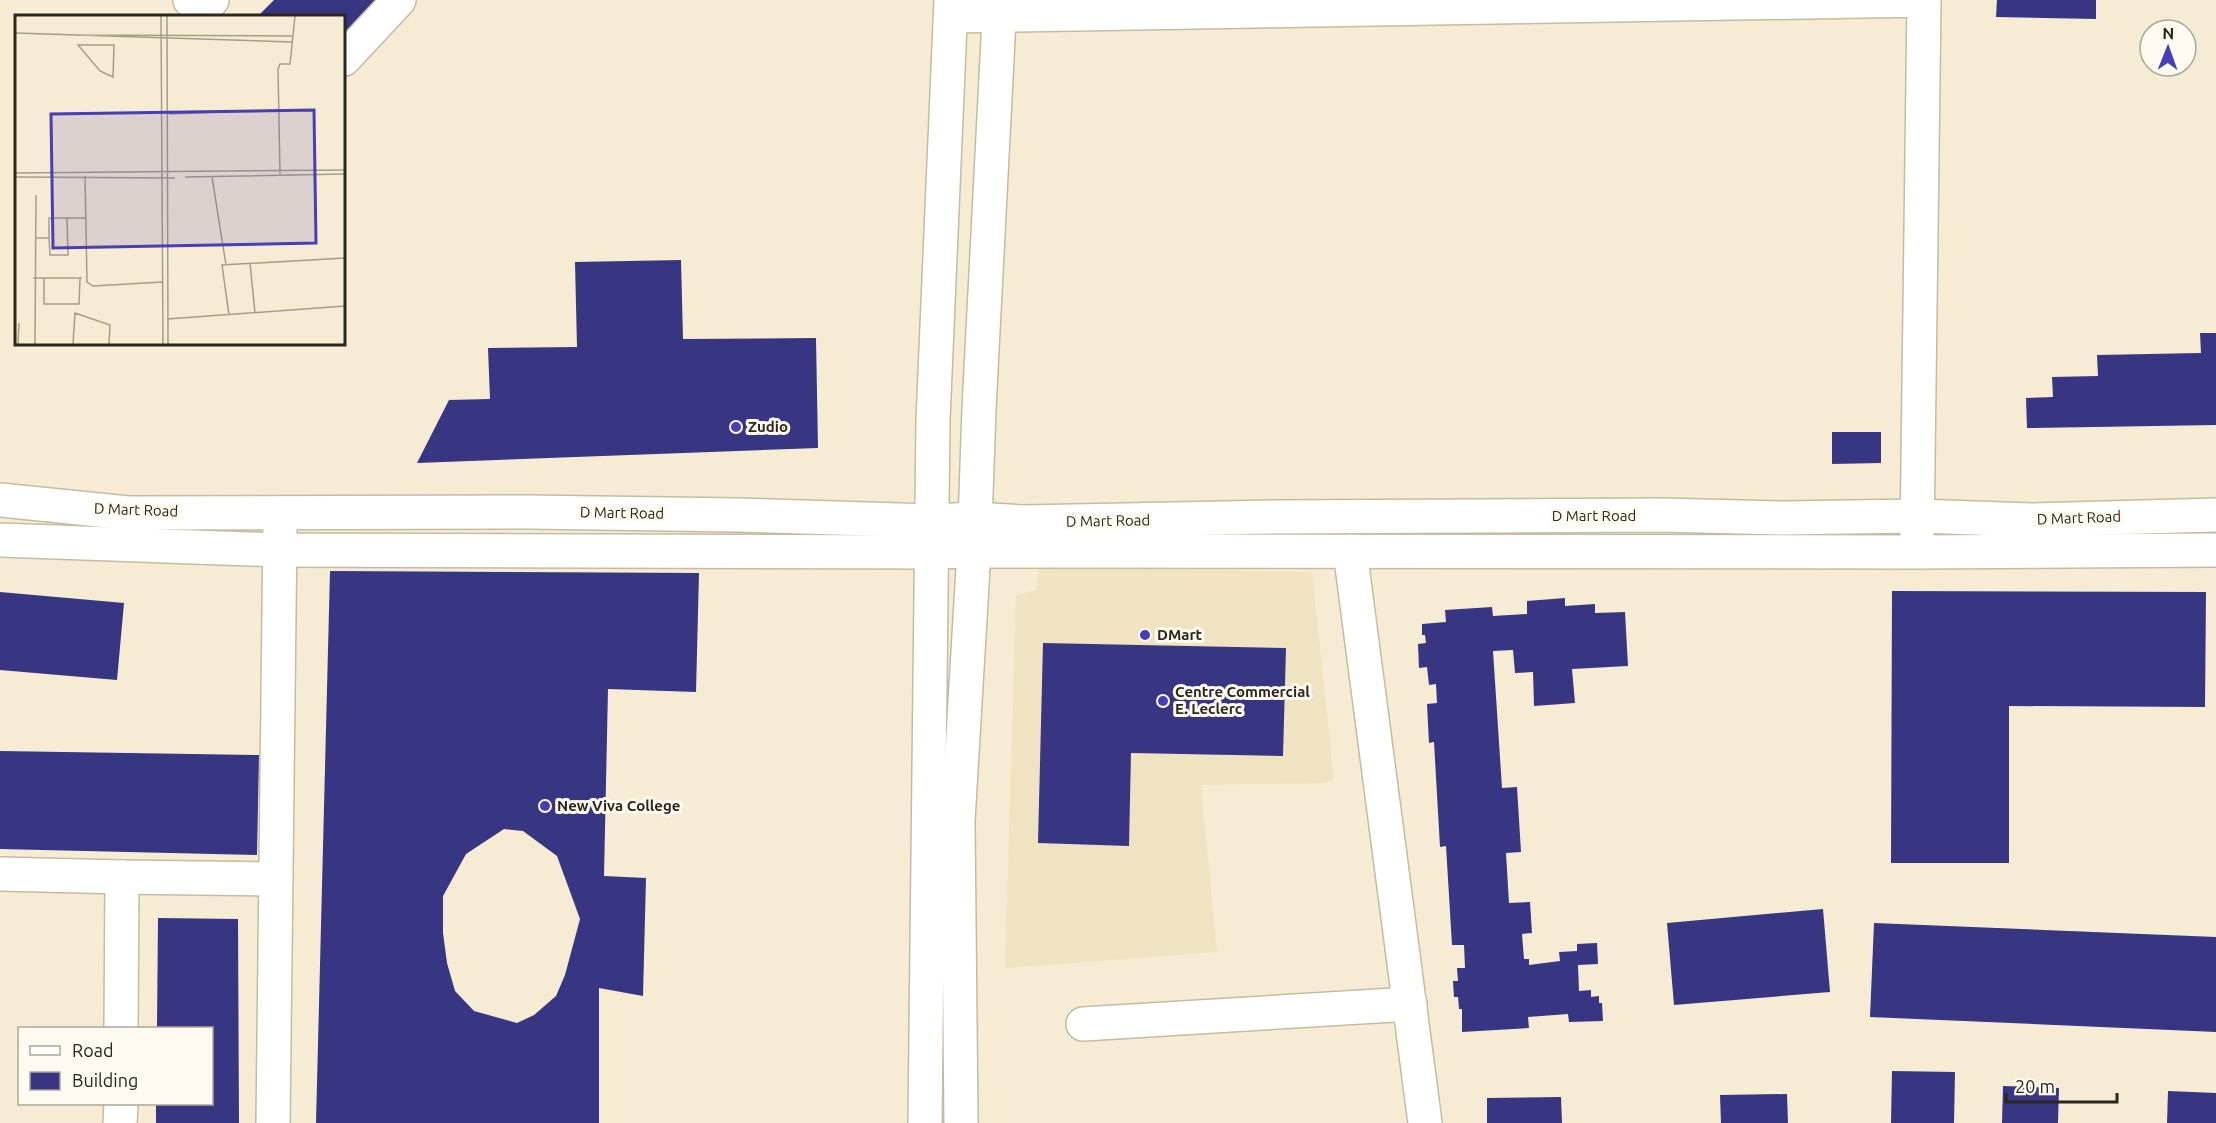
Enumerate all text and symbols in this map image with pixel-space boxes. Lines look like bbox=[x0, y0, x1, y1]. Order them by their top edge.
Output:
inset map bbox=[15, 15, 345, 345]
north arrow bbox=[2138, 18, 2198, 78]
text: N bbox=[2162, 24, 2174, 42]
place label: Zudio bbox=[748, 418, 788, 435]
marker: Zudio bbox=[729, 420, 743, 434]
street label: D Mart Road bbox=[94, 500, 178, 519]
street label: D Mart Road bbox=[580, 503, 664, 522]
street label: D Mart Road bbox=[1552, 507, 1636, 524]
street label: D Mart Road bbox=[2037, 508, 2121, 527]
street label: D Mart Road bbox=[1066, 511, 1150, 530]
place label: DMart bbox=[1157, 626, 1203, 643]
marker: DMart bbox=[1138, 628, 1152, 642]
place label: Centre Commercial E. Leclerc bbox=[1175, 683, 1310, 717]
marker: Centre Commercial E. Leclerc bbox=[1156, 694, 1170, 708]
place label: New Viva College bbox=[557, 797, 680, 814]
marker: New Viva College bbox=[538, 799, 552, 813]
legend bbox=[18, 1027, 213, 1105]
text: Road bbox=[72, 1040, 114, 1060]
scale bar bbox=[2006, 1066, 2117, 1104]
text: Building bbox=[72, 1070, 138, 1090]
text: 20 m bbox=[2015, 1076, 2055, 1096]

